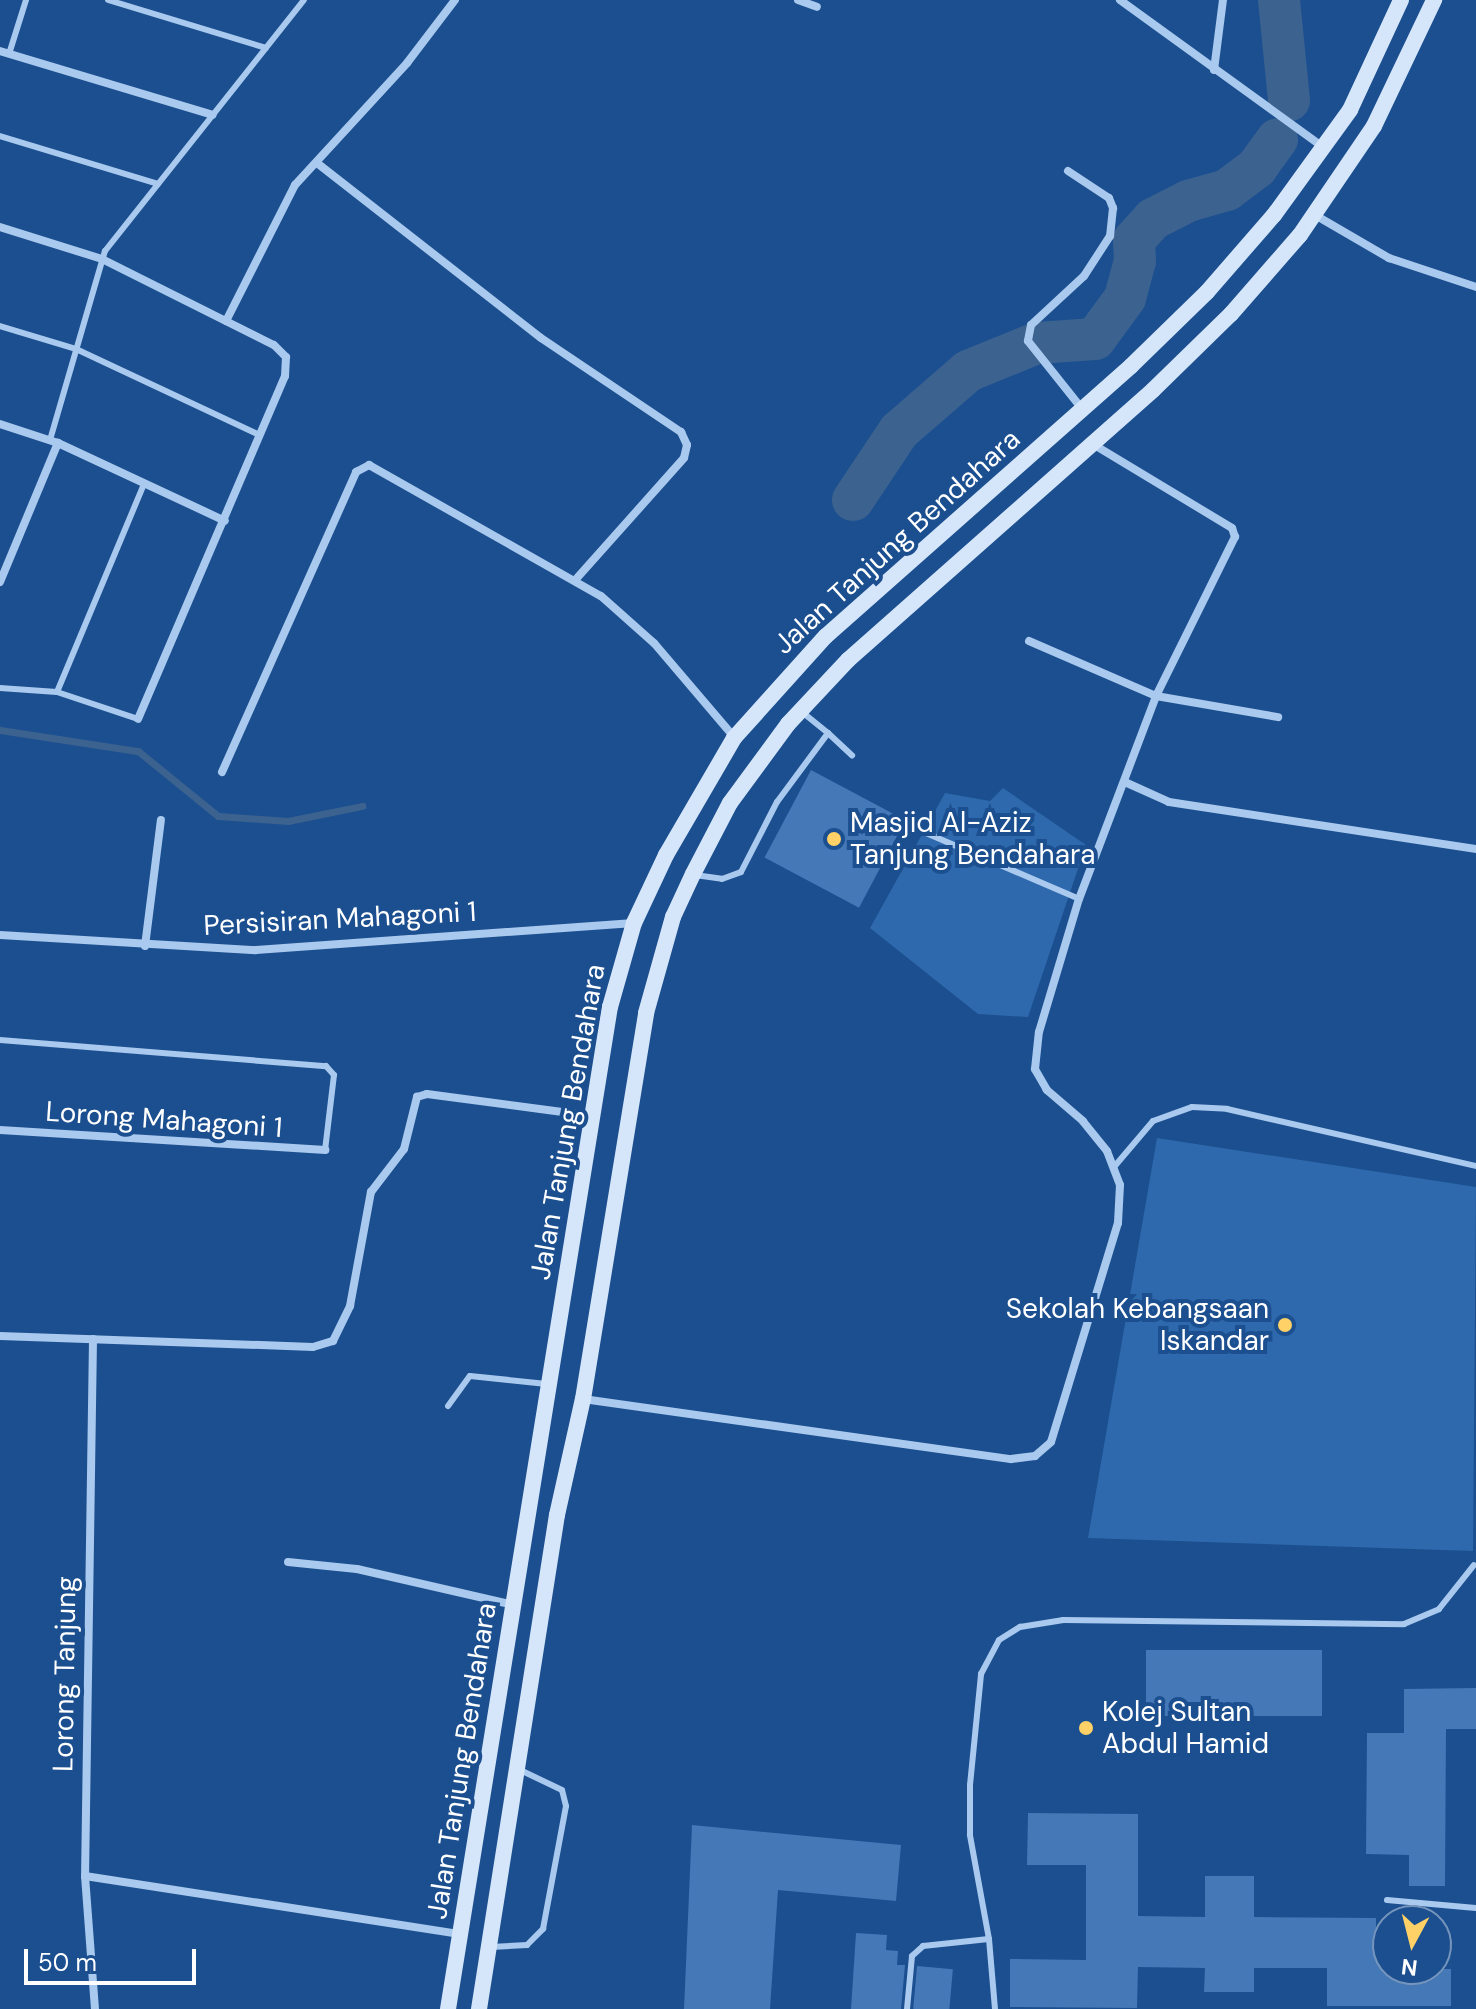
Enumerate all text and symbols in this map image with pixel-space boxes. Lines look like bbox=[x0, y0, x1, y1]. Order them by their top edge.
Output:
street label: Jalan Tanjung Bendahara bbox=[767, 423, 1027, 661]
place label: Masjid Al-Aziz Tanjung Bendahara bbox=[850, 806, 1096, 872]
marker: Masjid Al-Aziz Tanjung Bendahara bbox=[825, 830, 843, 848]
street label: Persisiran Mahagoni 1 bbox=[203, 895, 477, 943]
street label: Jalan Tanjung Bendahara bbox=[524, 962, 612, 1282]
street label: Lorong Mahagoni 1 bbox=[45, 1095, 283, 1145]
place label: Sekolah Kebangsaan Iskandar bbox=[1006, 1292, 1269, 1358]
marker: Sekolah Kebangsaan Iskandar bbox=[1276, 1316, 1294, 1334]
street label: Lorong Tanjung bbox=[46, 1576, 84, 1772]
street label: Jalan Tanjung Bendahara bbox=[420, 1600, 504, 1922]
place label: Kolej Sultan Abdul Hamid bbox=[1102, 1695, 1269, 1761]
marker: Kolej Sultan Abdul Hamid bbox=[1077, 1719, 1095, 1737]
north arrow bbox=[1372, 1905, 1452, 1985]
scale bar bbox=[28, 1933, 200, 1983]
text: 50 m bbox=[38, 1947, 97, 1978]
text: N bbox=[1400, 1952, 1419, 1983]

